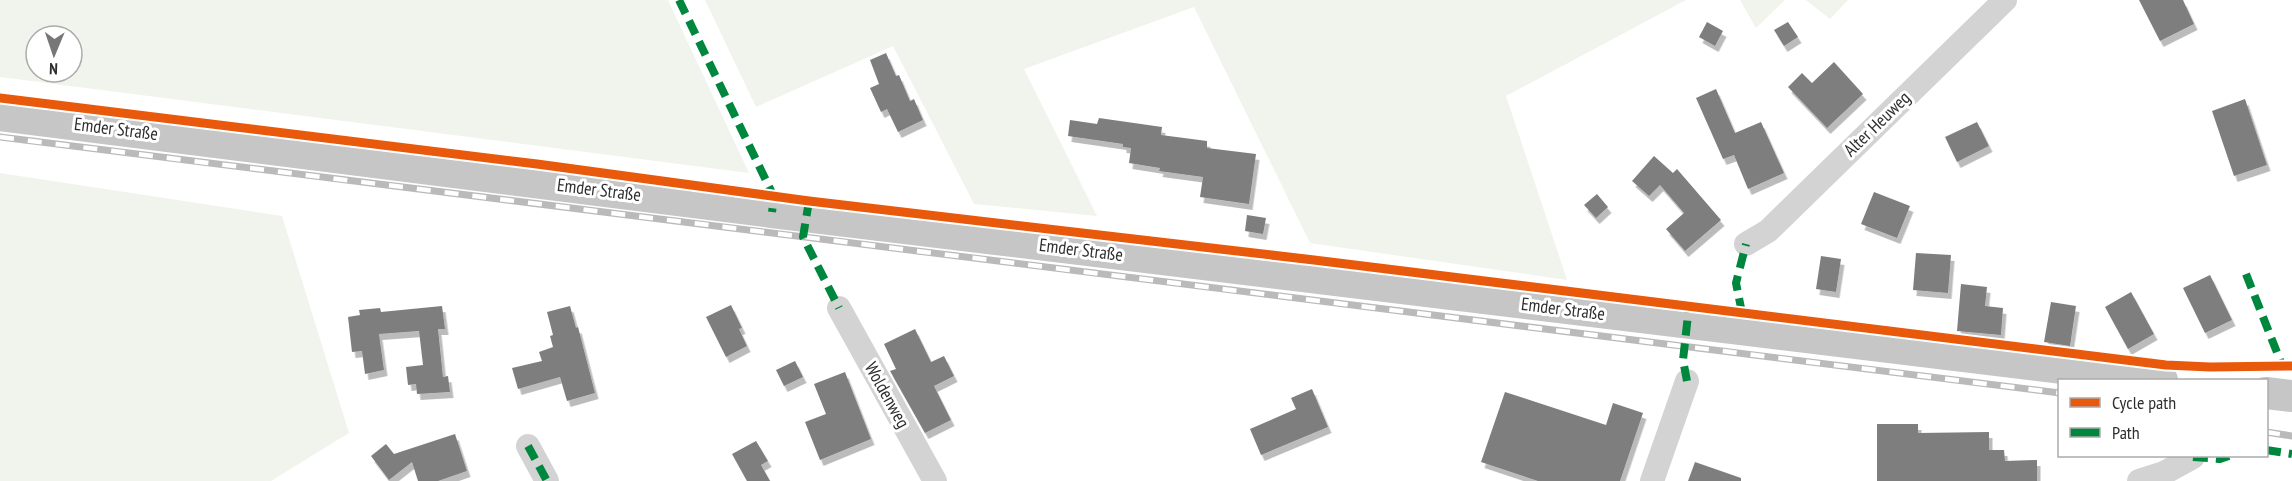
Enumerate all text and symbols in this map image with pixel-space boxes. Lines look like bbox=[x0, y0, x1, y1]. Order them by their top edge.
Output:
north arrow bbox=[24, 24, 84, 84]
text: N bbox=[49, 59, 58, 79]
street label: Alter Heuweg bbox=[1838, 86, 1915, 161]
street label: Emder Straße bbox=[73, 112, 159, 145]
street label: Emder Straße bbox=[556, 173, 642, 206]
street label: Emder Straße bbox=[1038, 233, 1124, 266]
street label: Emder Straße bbox=[1520, 292, 1606, 325]
street label: Woldenweg bbox=[860, 358, 915, 432]
legend bbox=[2058, 379, 2268, 457]
text: Cycle path bbox=[2112, 391, 2176, 414]
text: Path bbox=[2112, 421, 2140, 444]

